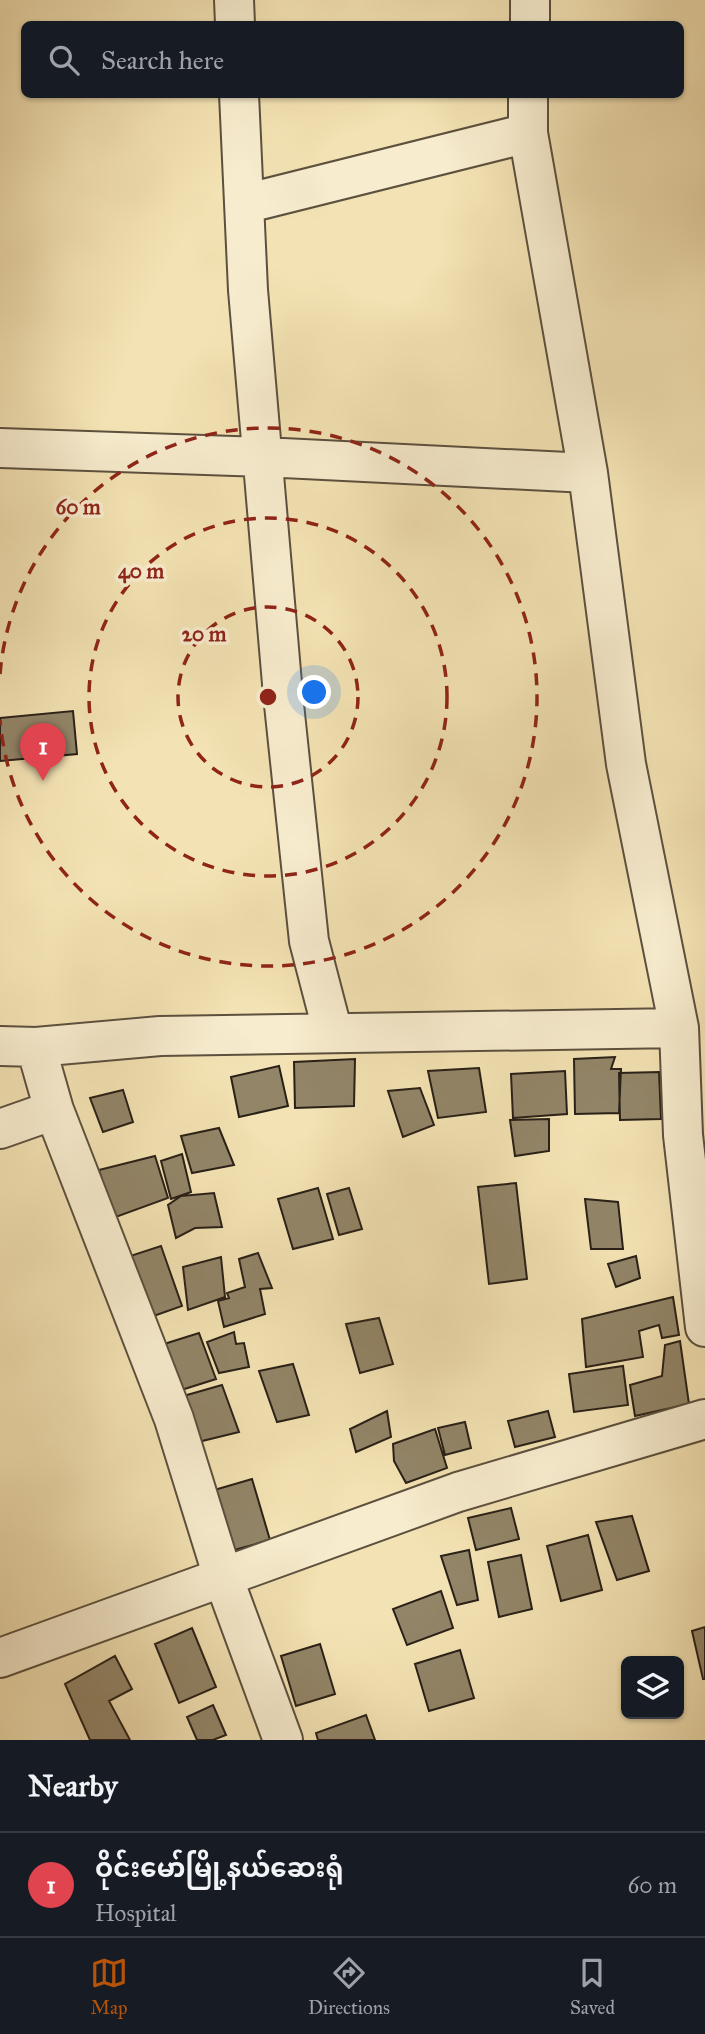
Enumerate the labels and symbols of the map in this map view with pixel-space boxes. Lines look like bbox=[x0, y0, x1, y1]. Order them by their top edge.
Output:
text: 60 m bbox=[55, 494, 101, 520]
text: 40 m bbox=[118, 558, 164, 584]
text: 20 m bbox=[182, 621, 227, 647]
your location bbox=[297, 675, 331, 709]
centre of rings bbox=[256, 685, 280, 709]
pin: 1 bbox=[20, 723, 66, 781]

